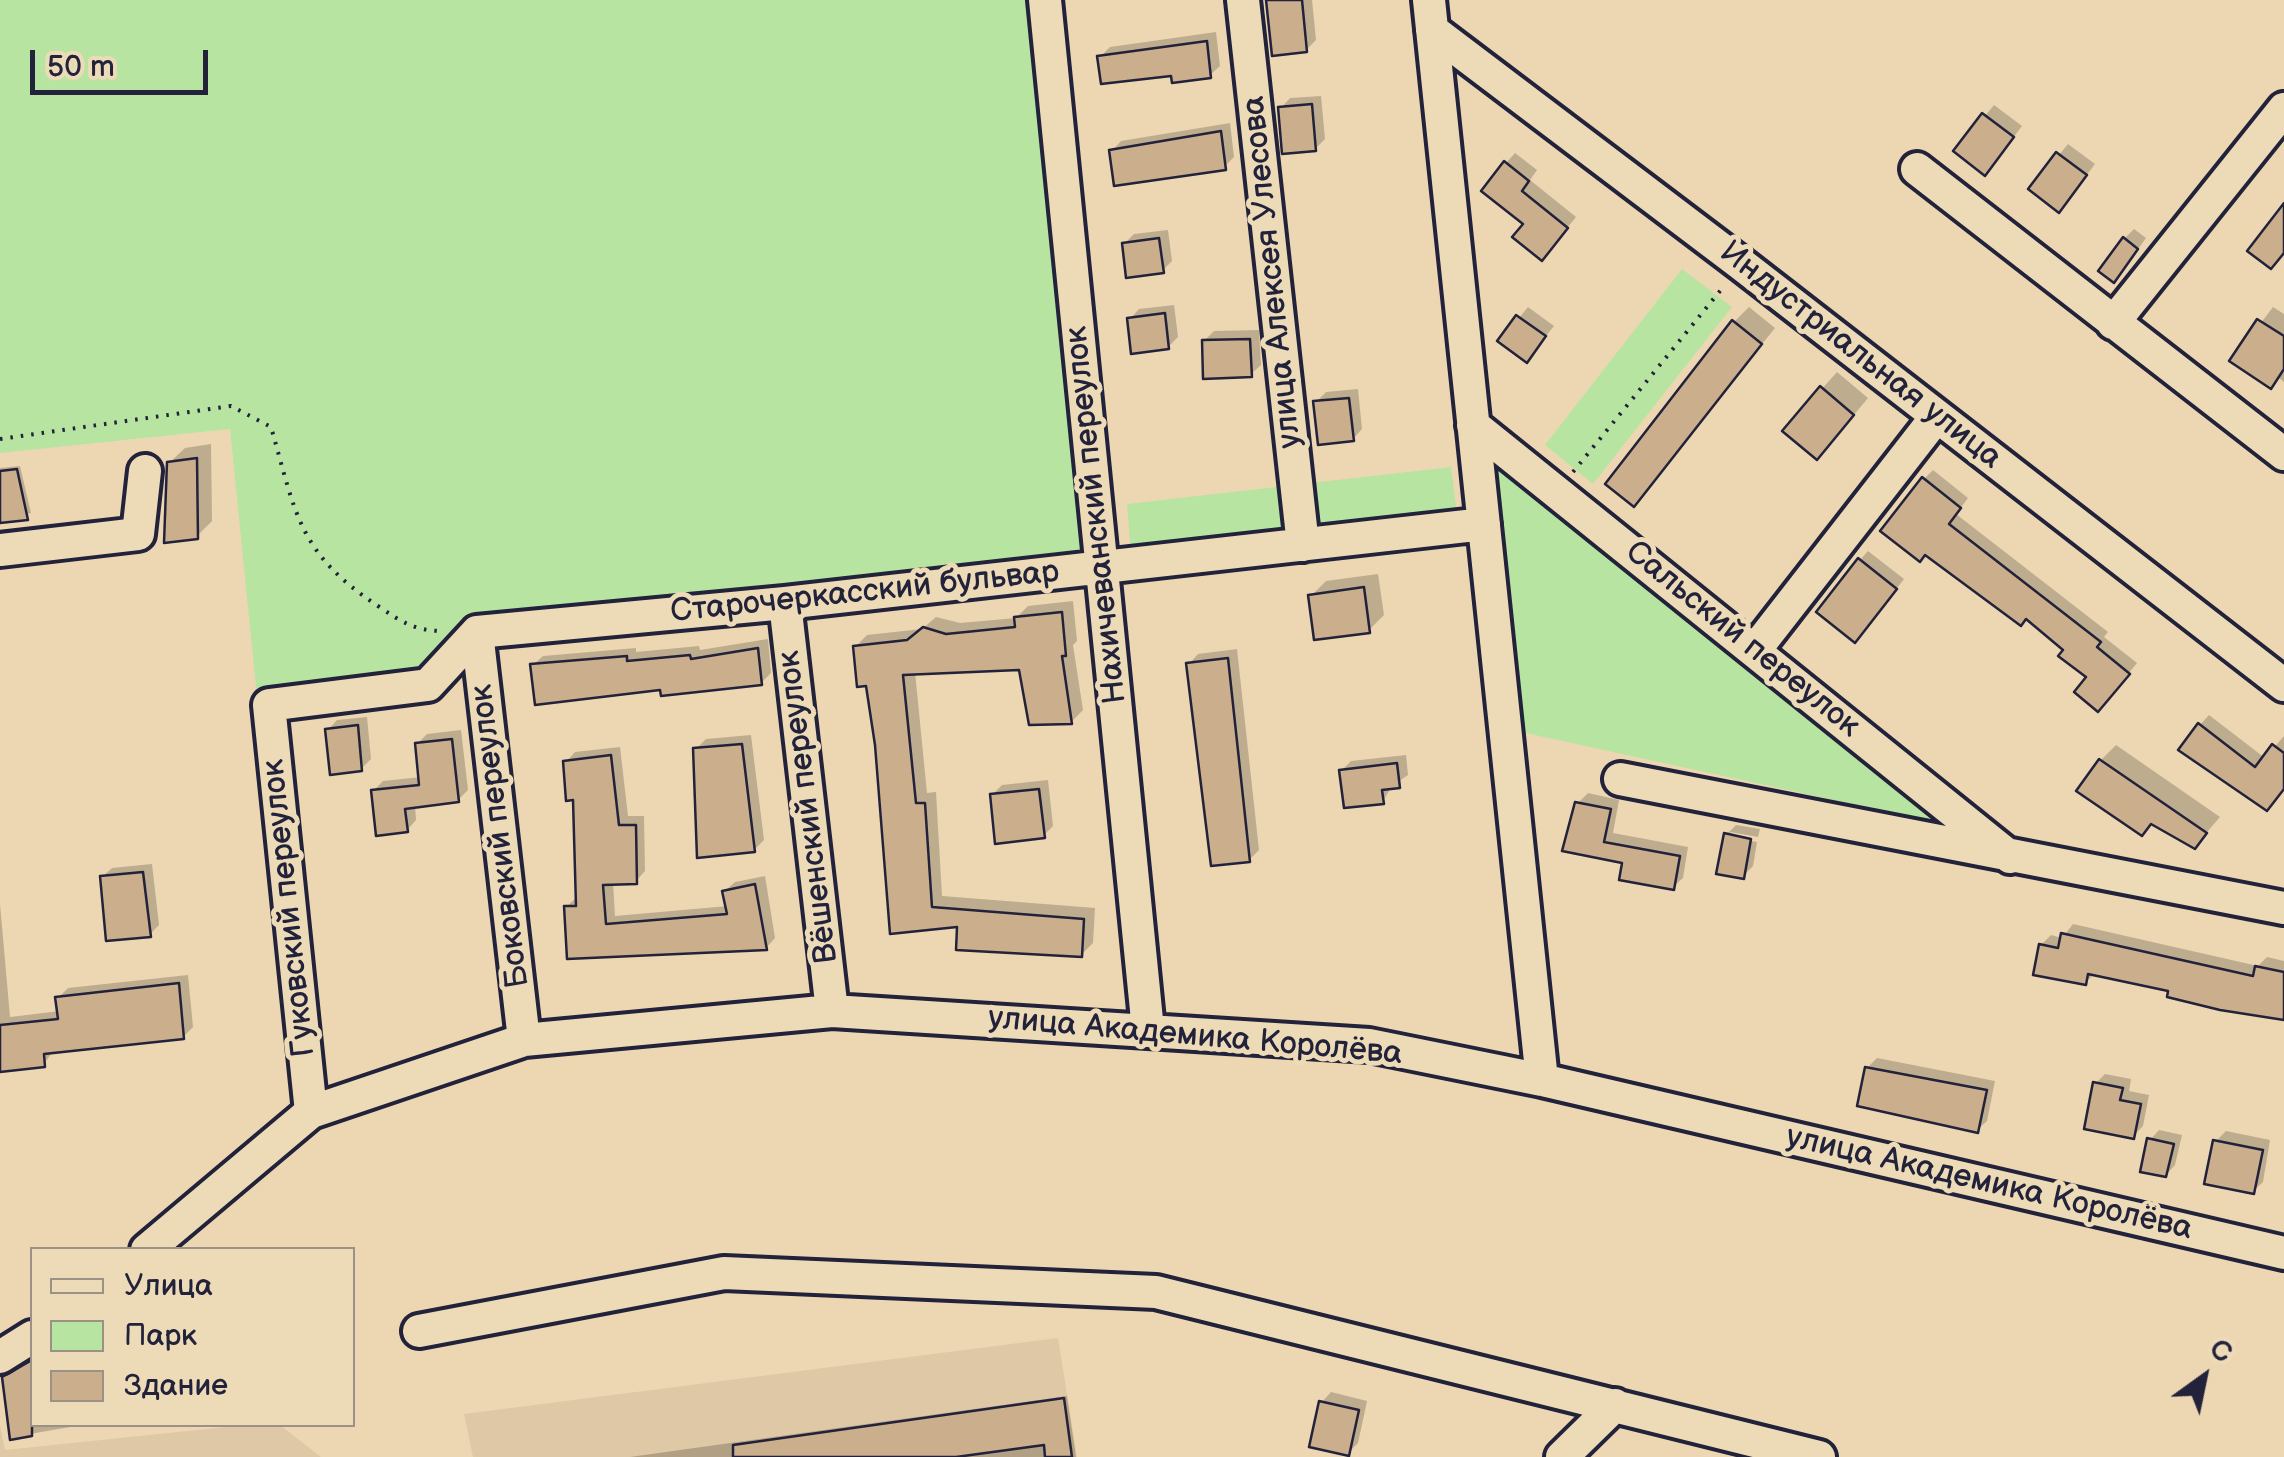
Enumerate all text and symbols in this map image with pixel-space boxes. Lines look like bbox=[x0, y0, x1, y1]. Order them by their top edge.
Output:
scale bar bbox=[35, 30, 212, 92]
text: 50 m bbox=[47, 49, 115, 85]
street label: улица Алексея Улесова bbox=[1235, 94, 1311, 450]
street label: Индустриальная улица bbox=[1711, 234, 2009, 478]
street label: Нахичеванский переулок bbox=[1058, 324, 1136, 706]
street label: Сальский переулок bbox=[1617, 534, 1867, 746]
street label: Старочеркасский бульвар bbox=[669, 553, 1061, 633]
street label: Вёшенский переулок bbox=[771, 648, 847, 966]
street label: Боковский переулок bbox=[463, 682, 539, 990]
street label: Гуковский переулок bbox=[255, 757, 325, 1059]
street label: улица Академика Королёва bbox=[986, 1000, 1404, 1074]
street label: улица Академика Королёва bbox=[1782, 1119, 2196, 1249]
legend bbox=[30, 1247, 355, 1427]
text: Улица bbox=[124, 1268, 213, 1304]
text: Парк bbox=[124, 1318, 197, 1354]
north arrow bbox=[2154, 1327, 2254, 1427]
text: С bbox=[2203, 1332, 2238, 1371]
text: Здание bbox=[124, 1368, 228, 1404]

